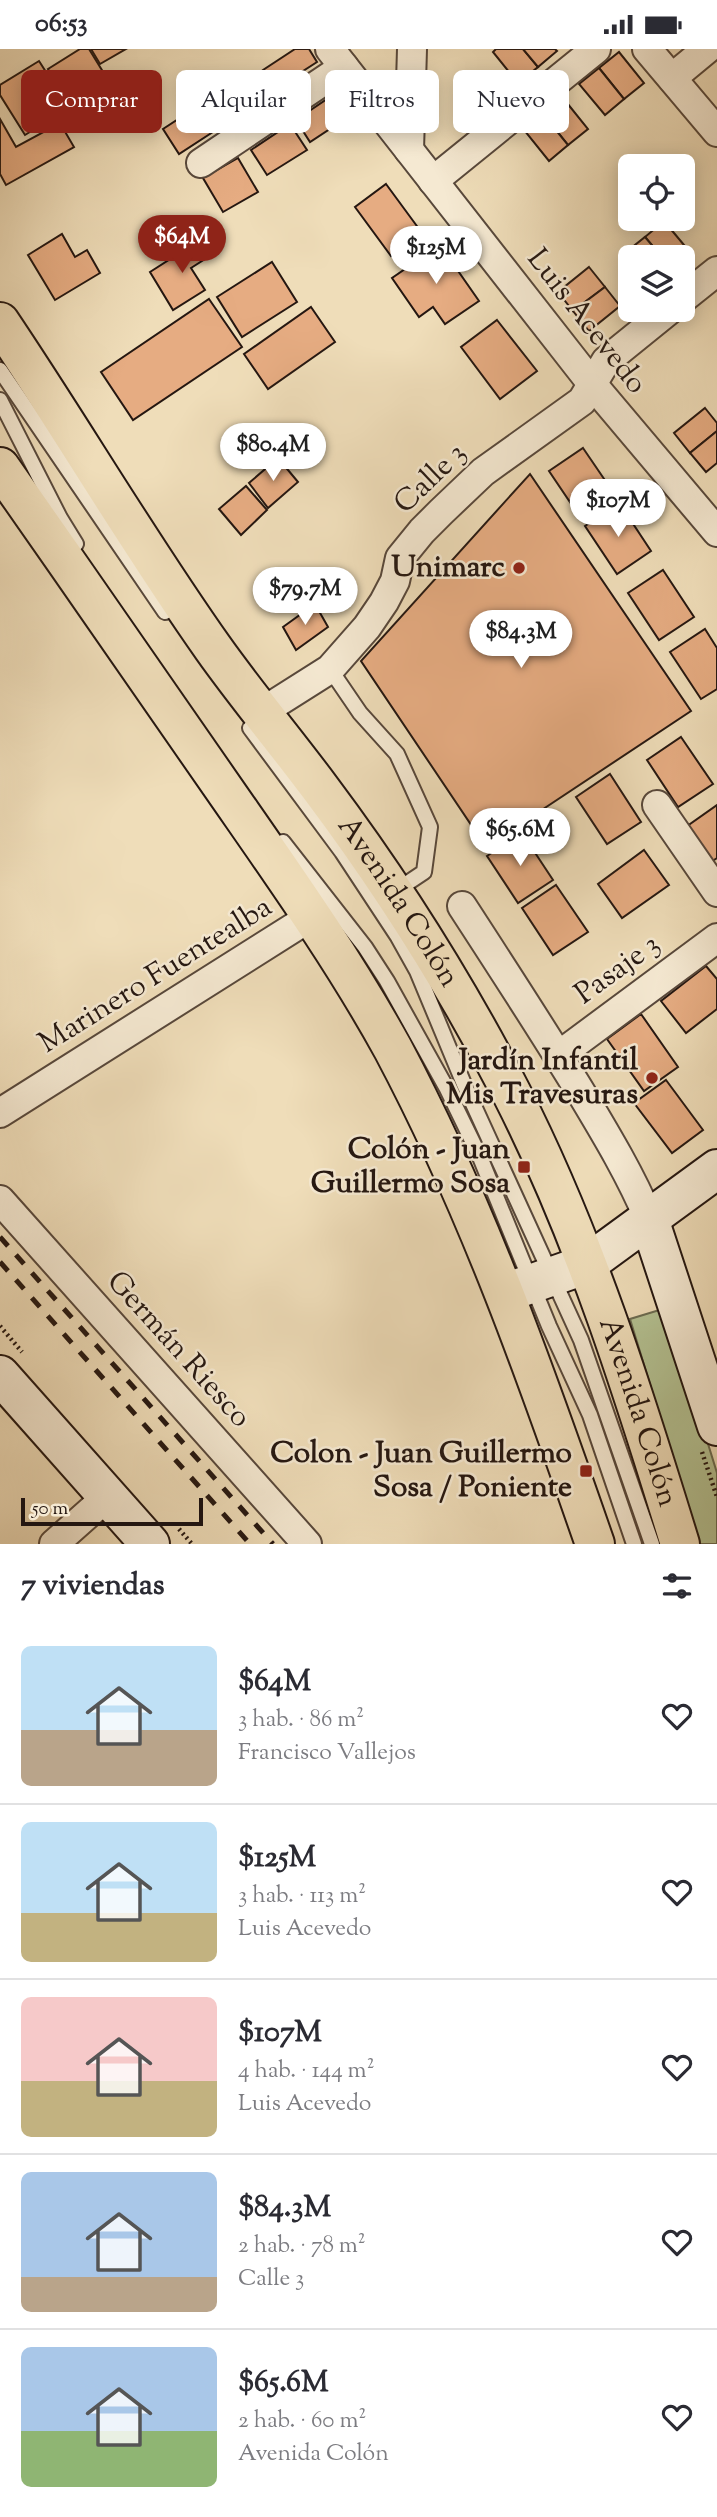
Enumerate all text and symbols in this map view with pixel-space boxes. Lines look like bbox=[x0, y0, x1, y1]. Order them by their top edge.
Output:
text: 06:53 bbox=[35, 6, 88, 43]
chip: Comprar bbox=[21, 70, 162, 133]
chip: Alquilar bbox=[176, 70, 311, 133]
chip: Filtros bbox=[325, 70, 439, 133]
chip: Nuevo bbox=[453, 70, 569, 133]
map controls bbox=[618, 154, 695, 322]
button: locate bbox=[618, 154, 695, 231]
pin: $64M bbox=[141, 215, 223, 275]
text: $64M bbox=[154, 221, 210, 254]
pin: $125M bbox=[387, 226, 485, 286]
text: $125M bbox=[406, 232, 466, 265]
street label: Luis Acevedo bbox=[516, 240, 656, 404]
button: layers bbox=[618, 245, 695, 322]
pin: $80.4M bbox=[216, 423, 330, 483]
text: $80.4M bbox=[236, 429, 310, 462]
street label: Calle 3 bbox=[385, 433, 477, 525]
pin: $107M bbox=[569, 479, 667, 539]
text: $107M bbox=[586, 485, 650, 518]
place label: Unimarc bbox=[391, 547, 505, 590]
marker: Unimarc bbox=[511, 560, 527, 576]
pin: $79.7M bbox=[248, 567, 362, 627]
text: $79.7M bbox=[269, 573, 341, 606]
pin: $84.3M bbox=[464, 611, 578, 670]
text: $84.3M bbox=[485, 616, 557, 649]
street label: Avenida Colón bbox=[326, 808, 470, 996]
pin: $65.6M bbox=[463, 809, 577, 868]
text: $65.6M bbox=[485, 814, 555, 847]
street label: Marinero Fuentealba bbox=[31, 887, 281, 1065]
street label: Pasaje 3 bbox=[566, 924, 670, 1016]
place label: Jardín Infantil Mis Travesuras bbox=[446, 1040, 639, 1117]
marker: Jardín Infantil Mis Travesuras bbox=[644, 1070, 660, 1086]
place label: Colón - Juan Guillermo Sosa bbox=[311, 1129, 510, 1206]
marker: Colón - Juan Guillermo Sosa bbox=[516, 1159, 532, 1175]
street label: Germán Riesco bbox=[96, 1262, 260, 1438]
street label: Avenida Colón bbox=[587, 1312, 689, 1512]
place label: Colon - Juan Guillermo Sosa / Poniente bbox=[270, 1433, 572, 1510]
marker: Colon - Juan Guillermo Sosa / Poniente bbox=[578, 1463, 594, 1479]
scale bar bbox=[21, 1495, 203, 1527]
text: 50 m bbox=[32, 1496, 68, 1523]
text: 7 viviendas bbox=[21, 1565, 165, 1608]
icon: filters bbox=[658, 1567, 696, 1605]
text: $64M bbox=[238, 1661, 311, 1704]
icon: home bbox=[77, 1674, 161, 1758]
icon: heart bbox=[658, 1697, 696, 1735]
text: 3 hab. · 86 m² bbox=[238, 1704, 364, 1737]
text: Francisco Vallejos bbox=[238, 1737, 416, 1770]
text: $125M bbox=[238, 1837, 316, 1880]
icon: home bbox=[77, 1850, 161, 1934]
icon: heart bbox=[658, 1873, 696, 1911]
text: 3 hab. · 113 m² bbox=[238, 1880, 366, 1913]
text: Luis Acevedo bbox=[238, 1913, 371, 1946]
text: $107M bbox=[238, 2012, 322, 2055]
icon: home bbox=[77, 2025, 161, 2109]
icon: heart bbox=[658, 2048, 696, 2086]
text: 4 hab. · 144 m² bbox=[238, 2055, 374, 2088]
text: Luis Acevedo bbox=[238, 2088, 371, 2121]
text: $84.3M bbox=[238, 2187, 331, 2230]
icon: home bbox=[77, 2200, 161, 2284]
icon: heart bbox=[658, 2223, 696, 2261]
text: 2 hab. · 78 m² bbox=[238, 2230, 366, 2263]
text: Calle 3 bbox=[238, 2263, 304, 2296]
text: $65.6M bbox=[238, 2362, 329, 2405]
icon: home bbox=[77, 2375, 161, 2459]
icon: heart bbox=[658, 2398, 696, 2436]
text: 2 hab. · 60 m² bbox=[238, 2405, 366, 2438]
text: Avenida Colón bbox=[238, 2438, 389, 2471]

